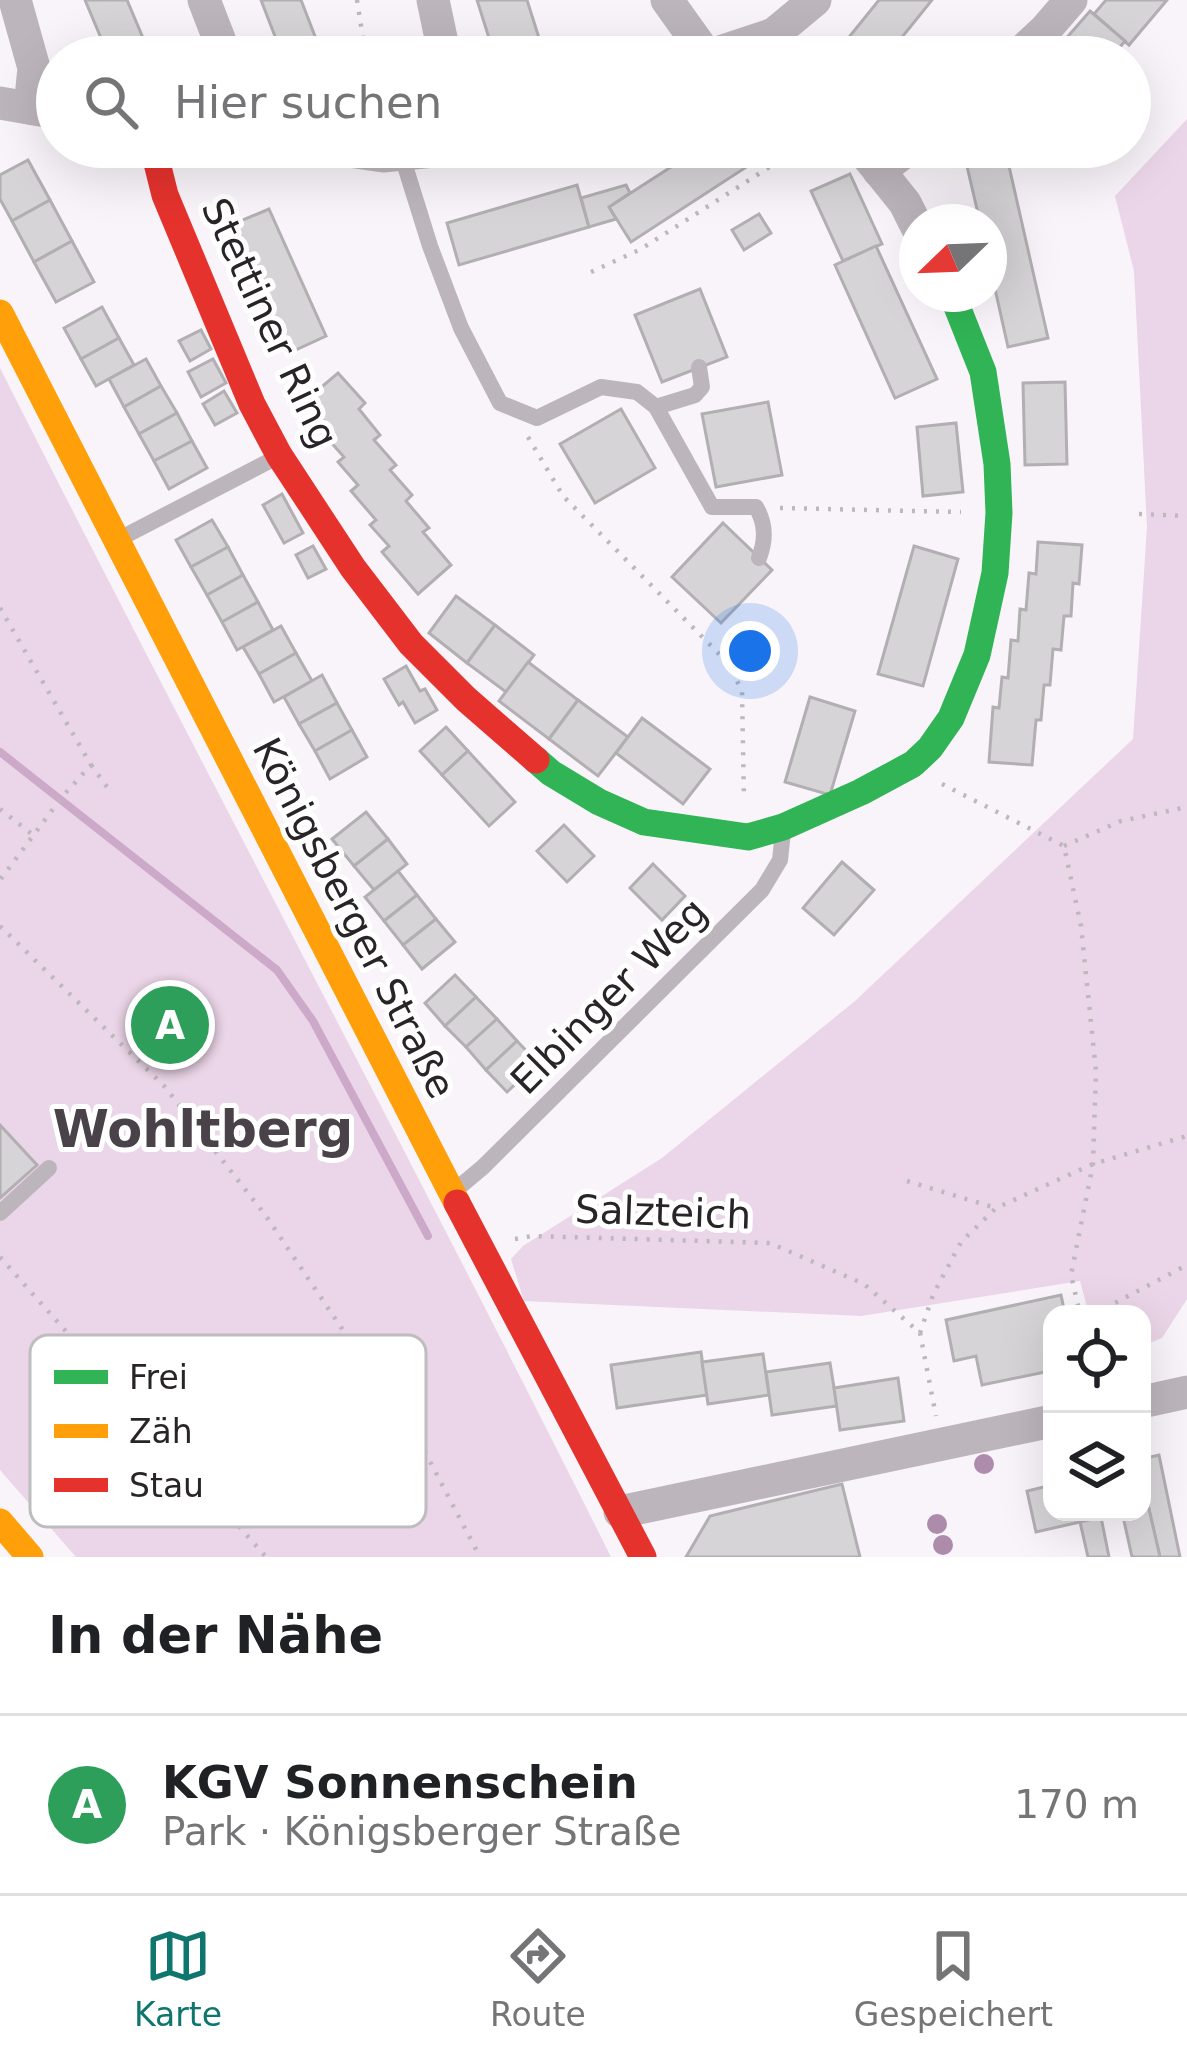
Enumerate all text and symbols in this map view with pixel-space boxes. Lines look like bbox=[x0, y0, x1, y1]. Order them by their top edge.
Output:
search box bbox=[36, 36, 1151, 168]
icon: search bbox=[78, 69, 144, 135]
text: Hier suchen bbox=[174, 76, 442, 129]
street label: Stettiner Ring bbox=[193, 191, 347, 455]
north arrow bbox=[899, 204, 1007, 312]
your location bbox=[720, 621, 780, 681]
street label: Königsberger Straße bbox=[244, 730, 464, 1106]
street label: Elbinger Weg bbox=[502, 889, 716, 1103]
pin: A bbox=[131, 980, 209, 1070]
district label: Wohltberg bbox=[53, 1100, 353, 1159]
street label: Salzteich bbox=[574, 1186, 752, 1238]
map controls bbox=[1043, 1305, 1151, 1521]
button: locate bbox=[1043, 1305, 1151, 1413]
legend bbox=[30, 1335, 426, 1527]
text: Frei bbox=[129, 1358, 188, 1397]
text: Zäh bbox=[129, 1412, 193, 1451]
button: layers bbox=[1043, 1413, 1151, 1521]
text: Stau bbox=[129, 1466, 204, 1505]
text: In der Nähe bbox=[48, 1606, 383, 1665]
text: KGV Sonnenschein bbox=[162, 1756, 638, 1809]
text: A bbox=[72, 1782, 102, 1827]
text: 170 m bbox=[1014, 1782, 1139, 1827]
text: Park · Königsberger Straße bbox=[162, 1809, 681, 1854]
tab: Karte bbox=[134, 1923, 222, 2034]
tab: Route bbox=[490, 1923, 586, 2034]
tab: Gespeichert bbox=[854, 1923, 1053, 2034]

